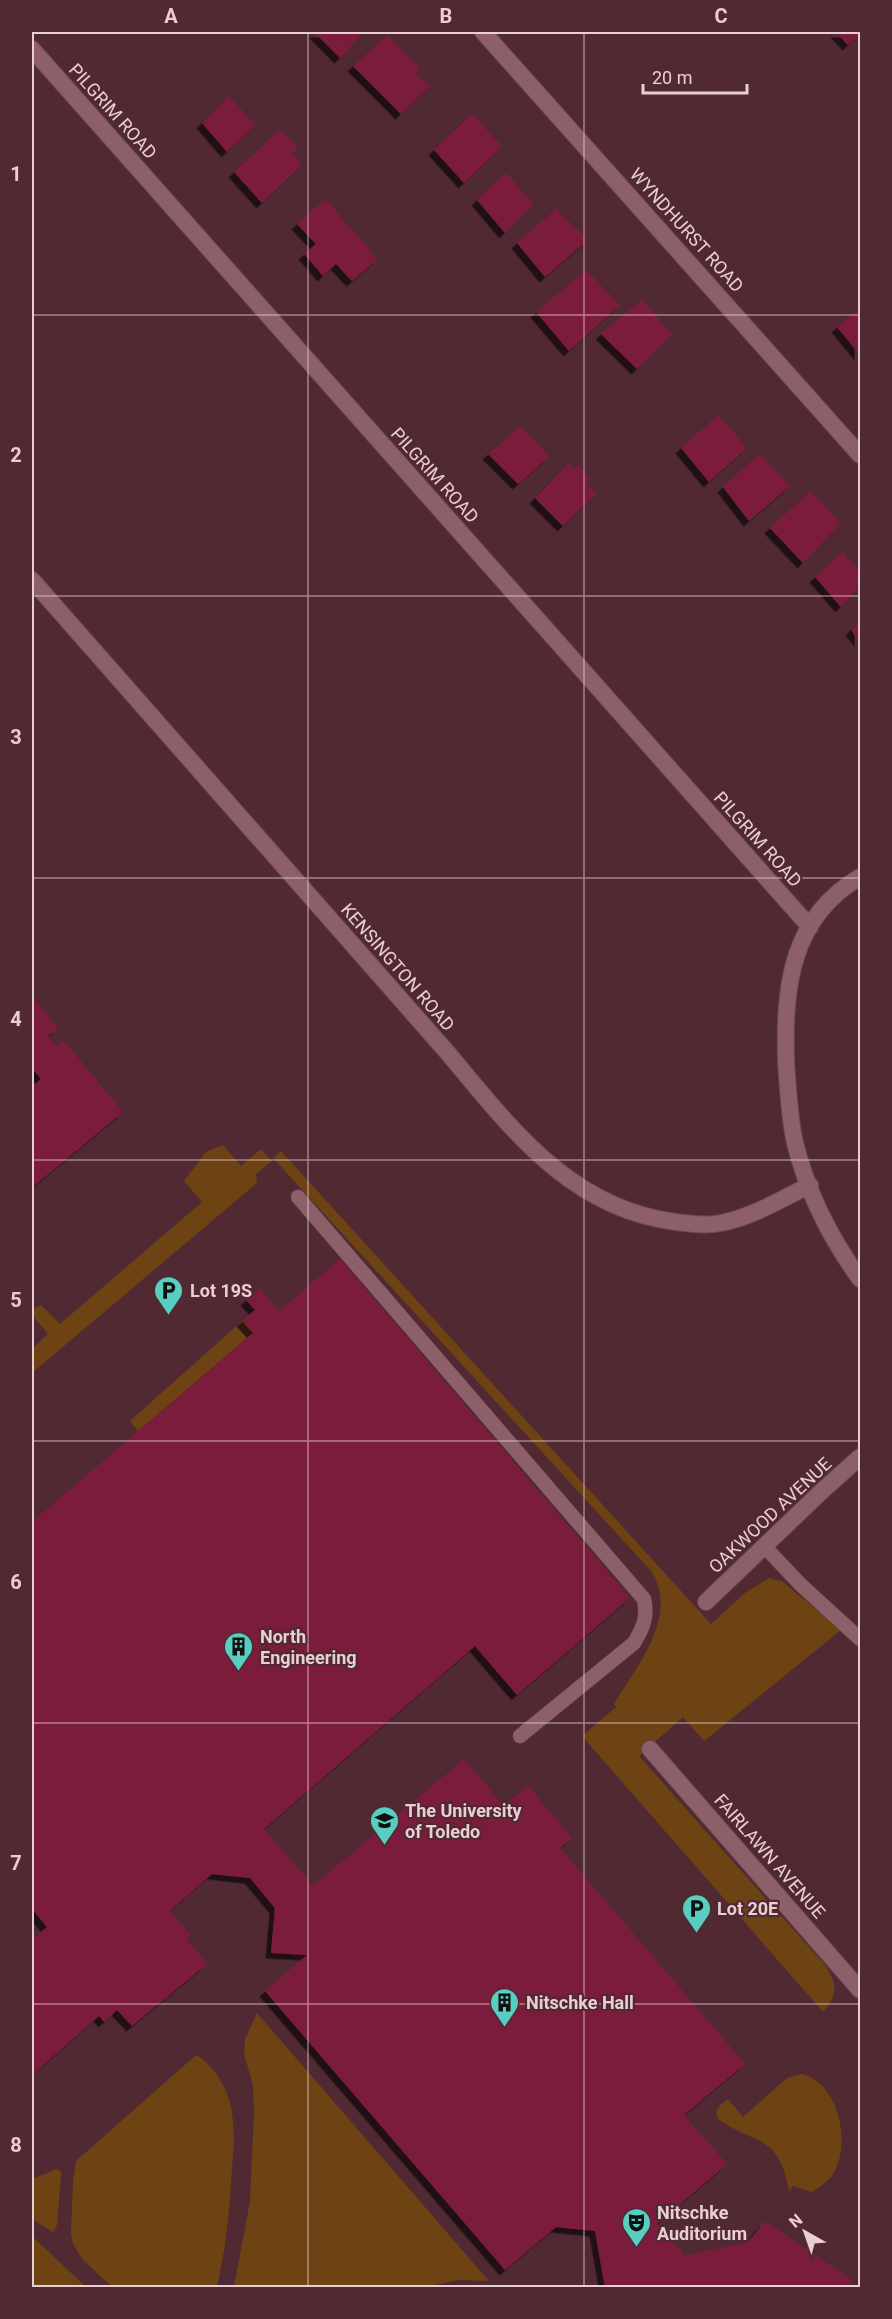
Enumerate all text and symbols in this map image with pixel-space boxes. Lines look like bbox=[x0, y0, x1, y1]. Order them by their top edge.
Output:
text: A bbox=[164, 4, 178, 28]
text: B bbox=[440, 4, 452, 28]
text: C bbox=[714, 4, 728, 28]
scale bar bbox=[643, 57, 746, 95]
street label: PILGRIM ROAD bbox=[65, 59, 161, 163]
text: 20 m bbox=[652, 67, 692, 88]
text: 1 bbox=[10, 162, 22, 186]
street label: WYNDHURST ROAD bbox=[626, 164, 748, 296]
street label: PILGRIM ROAD bbox=[387, 423, 483, 527]
text: 2 bbox=[10, 443, 22, 467]
text: 3 bbox=[10, 725, 22, 749]
street label: PILGRIM ROAD bbox=[710, 787, 806, 891]
street label: KENSINGTON ROAD bbox=[337, 899, 459, 1035]
text: 4 bbox=[10, 1007, 22, 1031]
parking icon: Lot 19S bbox=[153, 1274, 185, 1316]
place label: Lot 19S bbox=[190, 1280, 252, 1301]
text: 5 bbox=[10, 1288, 22, 1312]
street label: OAKWOOD AVENUE bbox=[704, 1453, 836, 1577]
text: 6 bbox=[10, 1570, 22, 1594]
place label: North Engineering bbox=[260, 1626, 357, 1668]
building icon: North Engineering bbox=[223, 1630, 255, 1672]
street label: FAIRLAWN AVENUE bbox=[710, 1790, 830, 1922]
place label: The University of Toledo bbox=[405, 1800, 523, 1842]
school or university icon: The University of Toledo bbox=[368, 1804, 400, 1846]
text: 7 bbox=[10, 1851, 22, 1875]
parking icon: Lot 20E bbox=[680, 1892, 712, 1934]
place label: Lot 20E bbox=[717, 1898, 778, 1919]
building icon: Nitschke Hall bbox=[489, 1986, 521, 2028]
place label: Nitschke Hall bbox=[526, 1992, 634, 2013]
text: 8 bbox=[10, 2133, 22, 2157]
place label: Nitschke Auditorium bbox=[657, 2202, 747, 2244]
north arrow bbox=[775, 2202, 835, 2262]
theatre icon: Nitschke Auditorium bbox=[620, 2206, 652, 2248]
text: N bbox=[785, 2210, 806, 2232]

